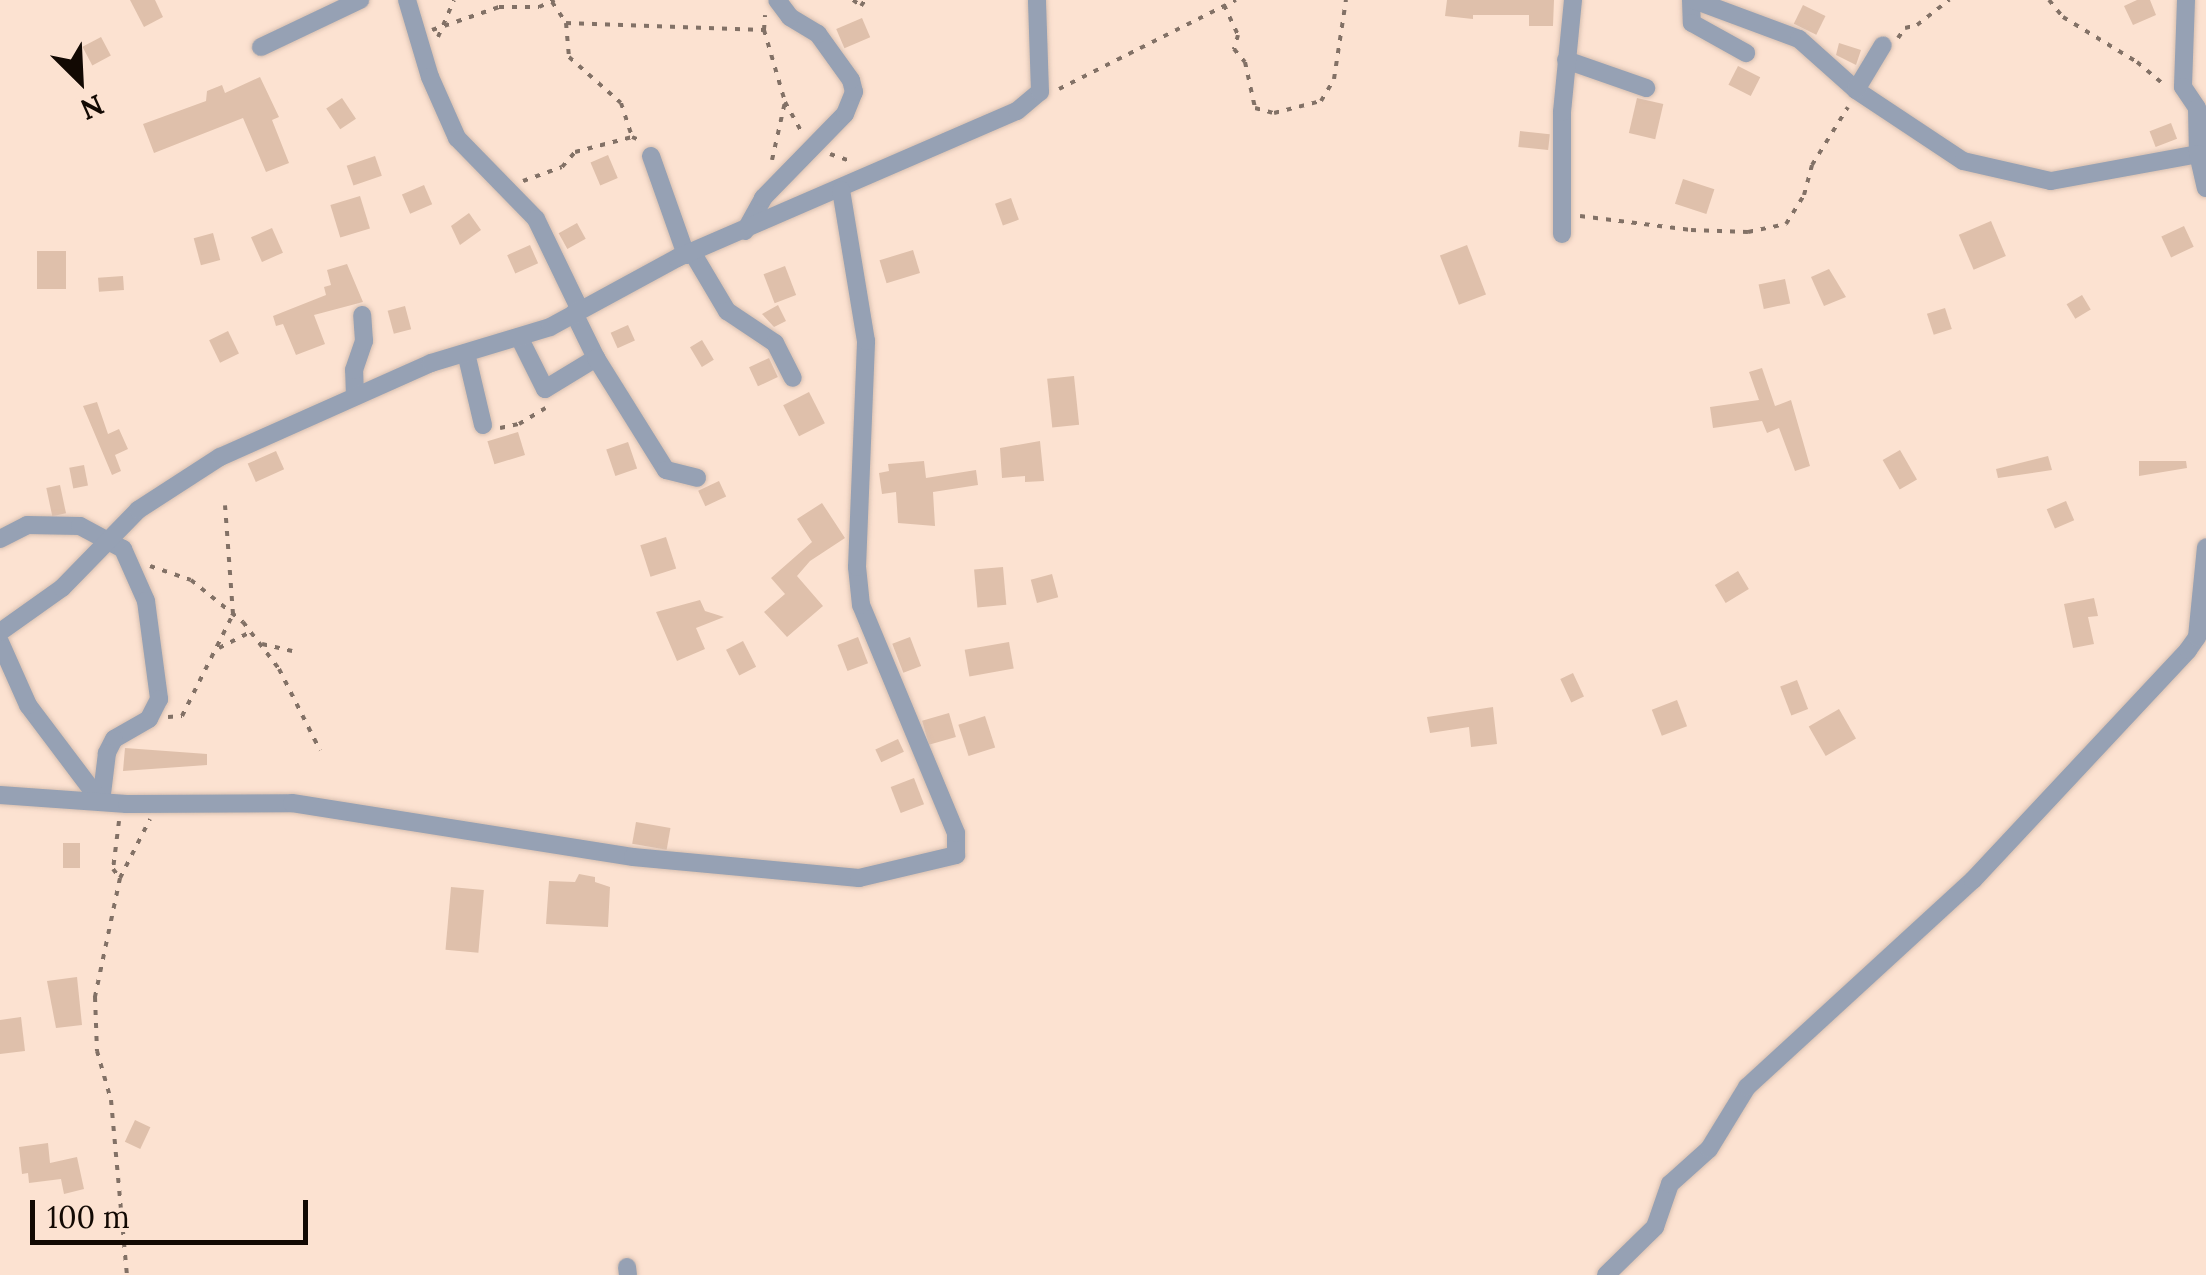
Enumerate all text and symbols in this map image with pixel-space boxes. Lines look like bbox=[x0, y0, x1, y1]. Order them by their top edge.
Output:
north arrow bbox=[30, 30, 130, 130]
text: N bbox=[75, 87, 109, 128]
scale bar bbox=[35, 1180, 312, 1242]
text: 100 m bbox=[47, 1198, 130, 1236]

